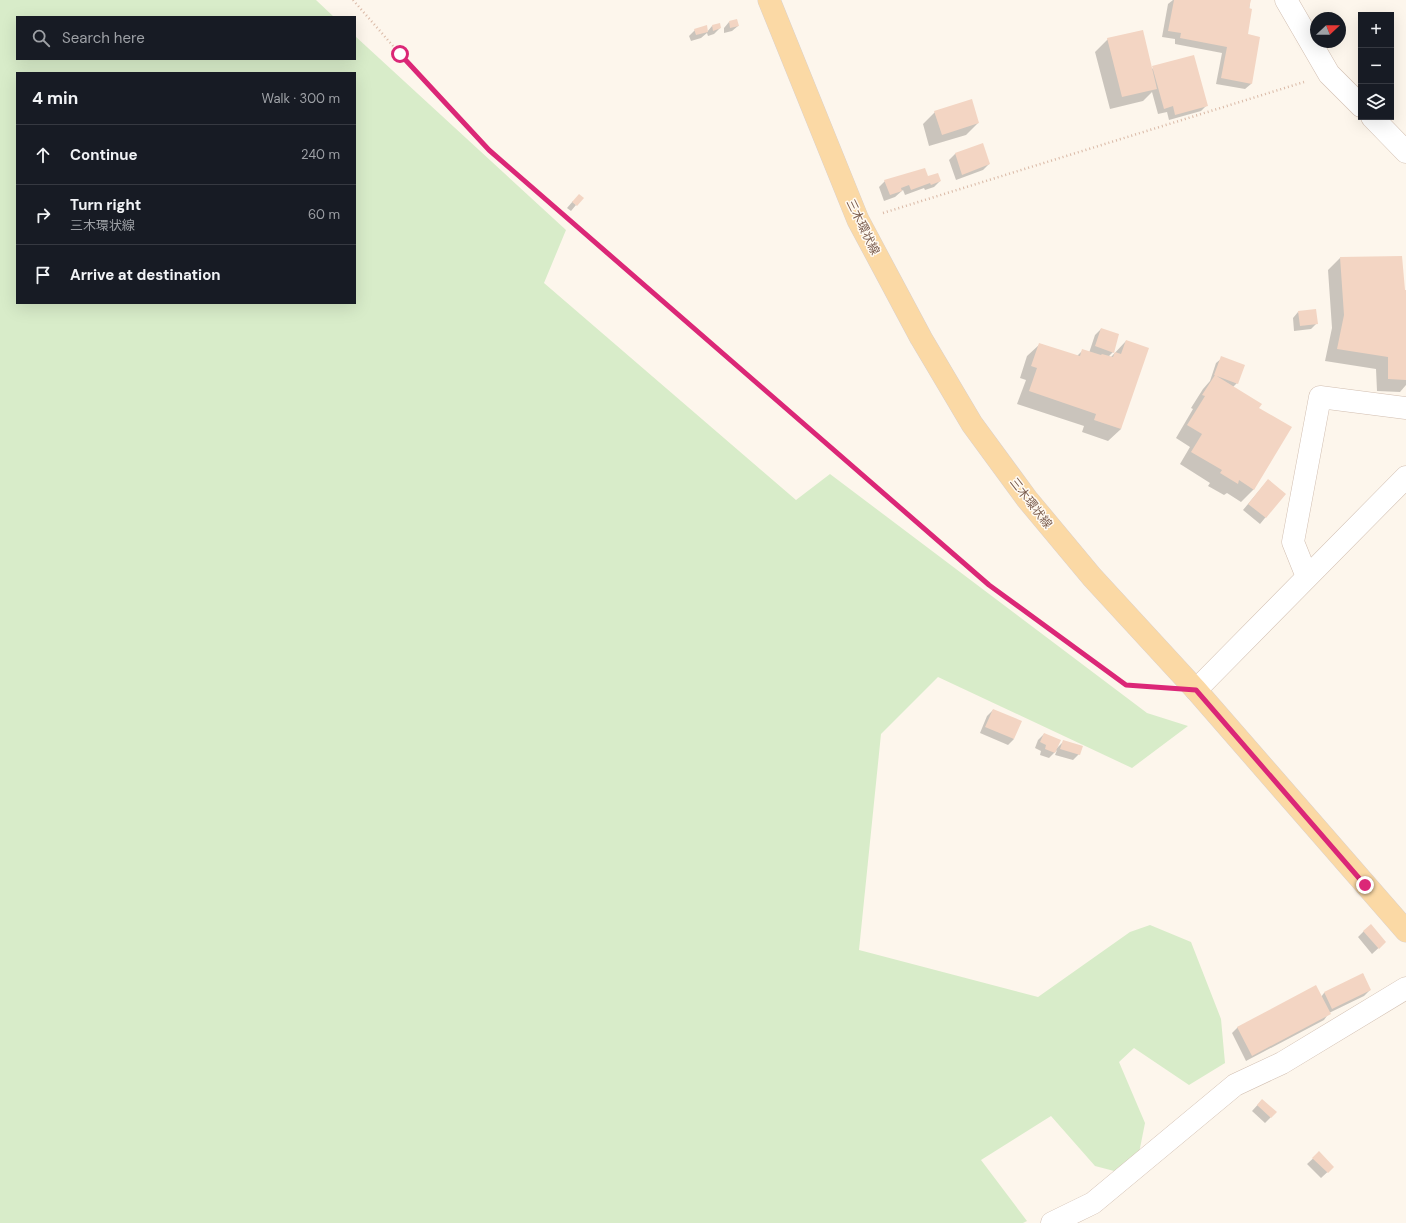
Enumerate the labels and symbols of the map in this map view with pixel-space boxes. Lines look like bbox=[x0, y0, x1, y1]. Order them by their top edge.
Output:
north arrow bbox=[1310, 12, 1346, 48]
route start bbox=[391, 45, 409, 63]
street label: 三木環状線 bbox=[843, 197, 883, 257]
street label: 三木環状線 bbox=[1006, 474, 1056, 532]
route end bbox=[1356, 876, 1374, 894]

